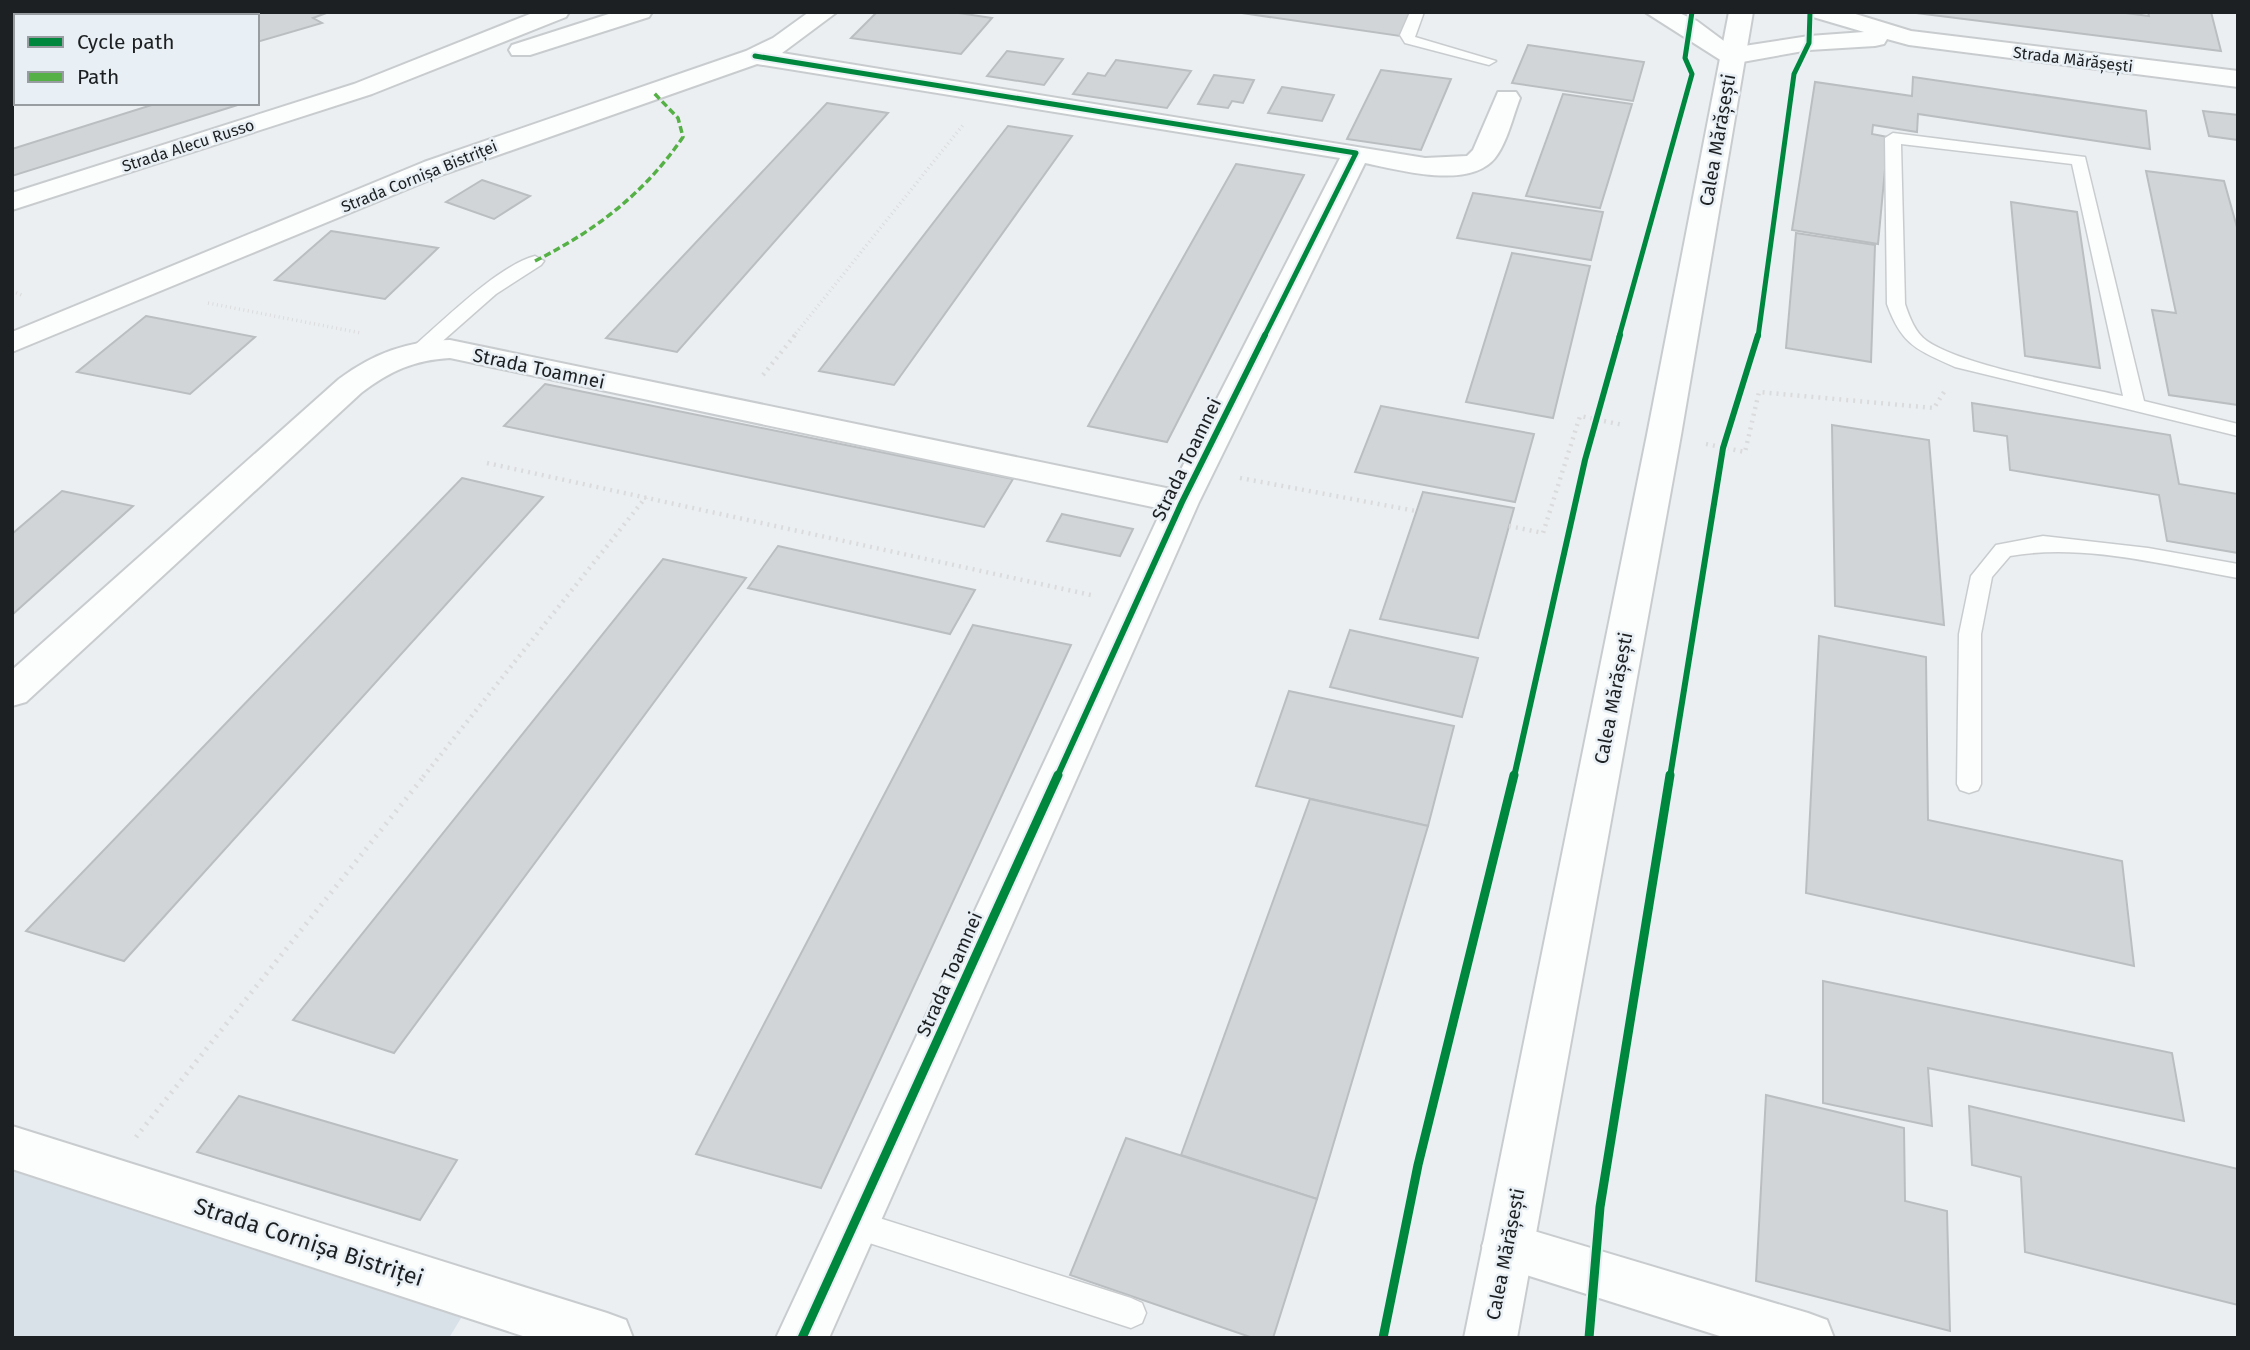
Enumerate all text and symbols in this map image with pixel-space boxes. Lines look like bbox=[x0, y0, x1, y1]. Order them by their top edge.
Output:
legend bbox=[14, 14, 259, 105]
text: Cycle path bbox=[77, 29, 175, 55]
street label: Strada Mărășești bbox=[2012, 43, 2134, 77]
text: Path bbox=[77, 64, 119, 90]
street label: Calea Mărășești bbox=[1695, 72, 1741, 208]
street label: Strada Alecu Russo bbox=[120, 115, 257, 176]
street label: Strada Cornișa Bistriței bbox=[338, 136, 500, 217]
street label: Strada Toamnei bbox=[471, 343, 607, 394]
street label: Strada Toamnei bbox=[1147, 394, 1226, 525]
street label: Calea Mărășești bbox=[1589, 630, 1639, 766]
street label: Strada Toamnei bbox=[912, 908, 987, 1040]
street label: Calea Mărășești bbox=[1481, 1186, 1531, 1322]
street label: Strada Cornișa Bistriței bbox=[190, 1192, 427, 1293]

